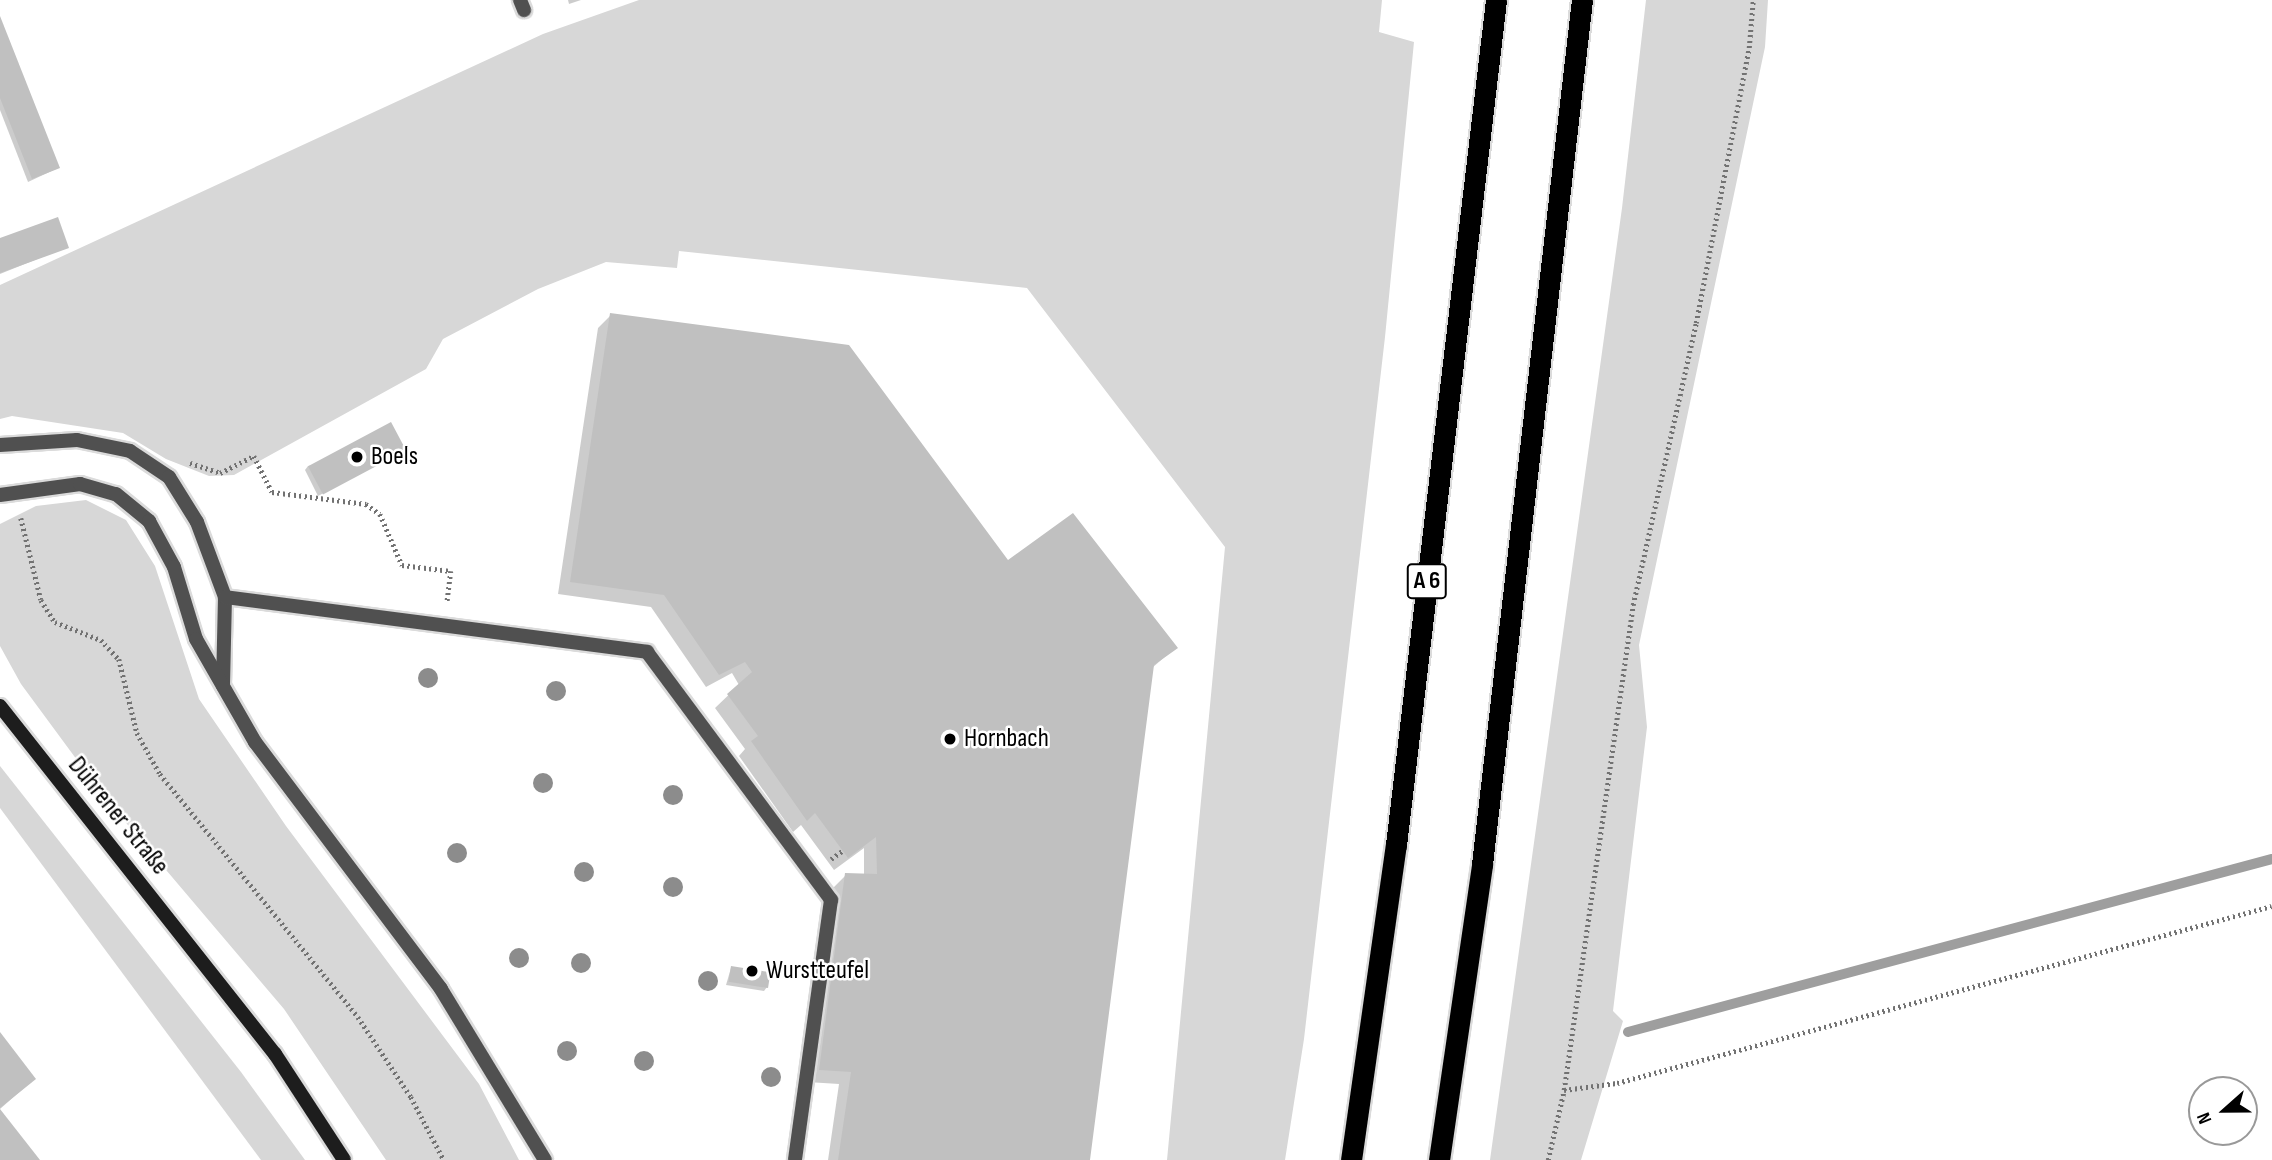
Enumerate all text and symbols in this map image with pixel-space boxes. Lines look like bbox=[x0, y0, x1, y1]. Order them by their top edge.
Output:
place label: Boels bbox=[371, 441, 418, 473]
marker: Boels bbox=[349, 449, 365, 465]
road number: A 6 bbox=[1406, 560, 1448, 602]
place label: Hornbach bbox=[964, 723, 1049, 755]
marker: Hornbach bbox=[942, 731, 958, 747]
street label: Dührener Straße bbox=[61, 751, 175, 881]
place label: Wurstteufel bbox=[766, 955, 869, 987]
marker: Wurstteufel bbox=[744, 963, 760, 979]
north arrow bbox=[2188, 1076, 2258, 1146]
text: N bbox=[2192, 1109, 2217, 1127]

